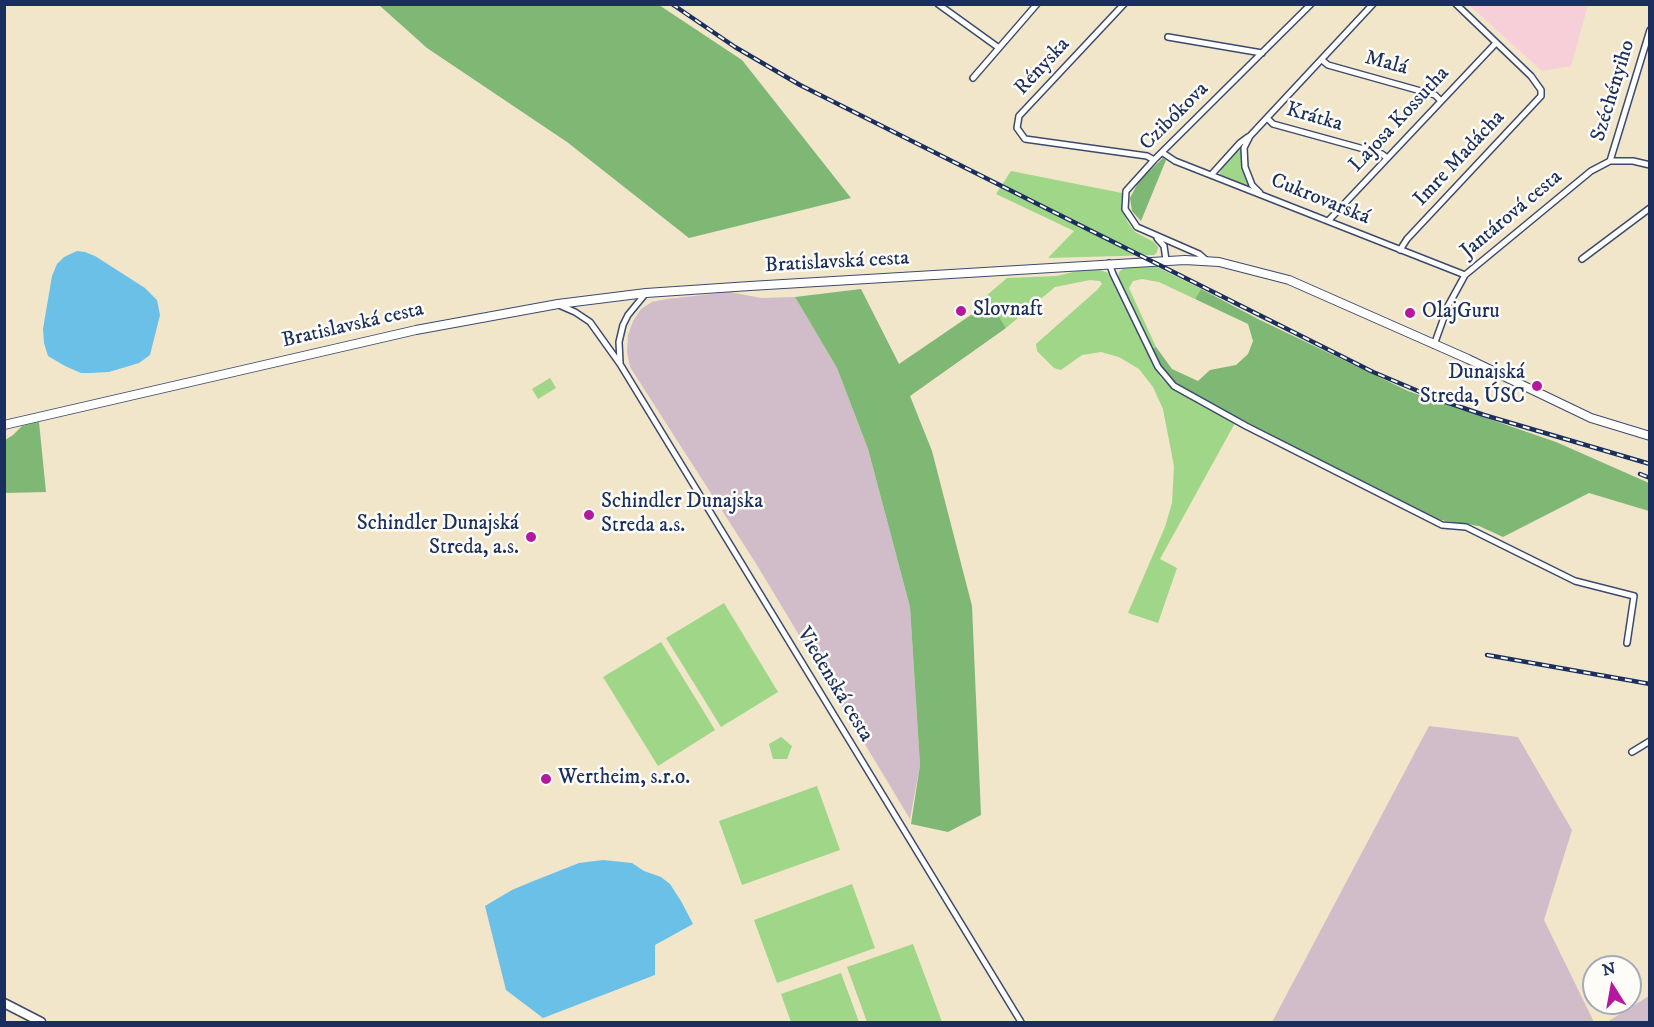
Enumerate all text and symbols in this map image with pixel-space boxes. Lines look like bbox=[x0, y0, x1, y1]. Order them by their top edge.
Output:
street label: Rényska bbox=[1010, 33, 1076, 101]
street label: Széchényiho bbox=[1587, 37, 1641, 145]
street label: Malá bbox=[1362, 46, 1410, 82]
street label: Lajosa Kossutha bbox=[1345, 62, 1455, 178]
street label: Czibókova bbox=[1135, 77, 1215, 157]
street label: Krátka bbox=[1283, 98, 1345, 138]
street label: Imre Madácha bbox=[1409, 106, 1511, 212]
street label: Jantárová cesta bbox=[1456, 165, 1568, 265]
street label: Cukrovarská bbox=[1267, 169, 1373, 231]
street label: Bratislavská cesta bbox=[764, 247, 910, 279]
street label: Bratislavská cesta bbox=[280, 297, 426, 355]
place label: Slovnaft bbox=[973, 298, 1043, 324]
place label: OlajGuru bbox=[1422, 300, 1500, 326]
marker: Slovnaft bbox=[954, 304, 968, 318]
marker: OlajGuru bbox=[1403, 306, 1417, 320]
place label: Dunajská Streda, ÚSC bbox=[1420, 361, 1525, 411]
marker: Dunajská Streda, ÚSC bbox=[1530, 379, 1544, 393]
place label: Schindler Dunajska Streda a.s. bbox=[601, 490, 763, 540]
marker: Schindler Dunajska Streda a.s. bbox=[582, 508, 596, 522]
place label: Schindler Dunajská Streda, a.s. bbox=[357, 512, 519, 562]
marker: Schindler Dunajská Streda, a.s. bbox=[524, 530, 538, 544]
street label: Viedenská cesta bbox=[790, 623, 878, 747]
place label: Wertheim, s.r.o. bbox=[558, 766, 690, 792]
marker: Wertheim, s.r.o. bbox=[539, 772, 553, 786]
north arrow bbox=[1582, 955, 1642, 1015]
text: N bbox=[1601, 958, 1617, 980]

